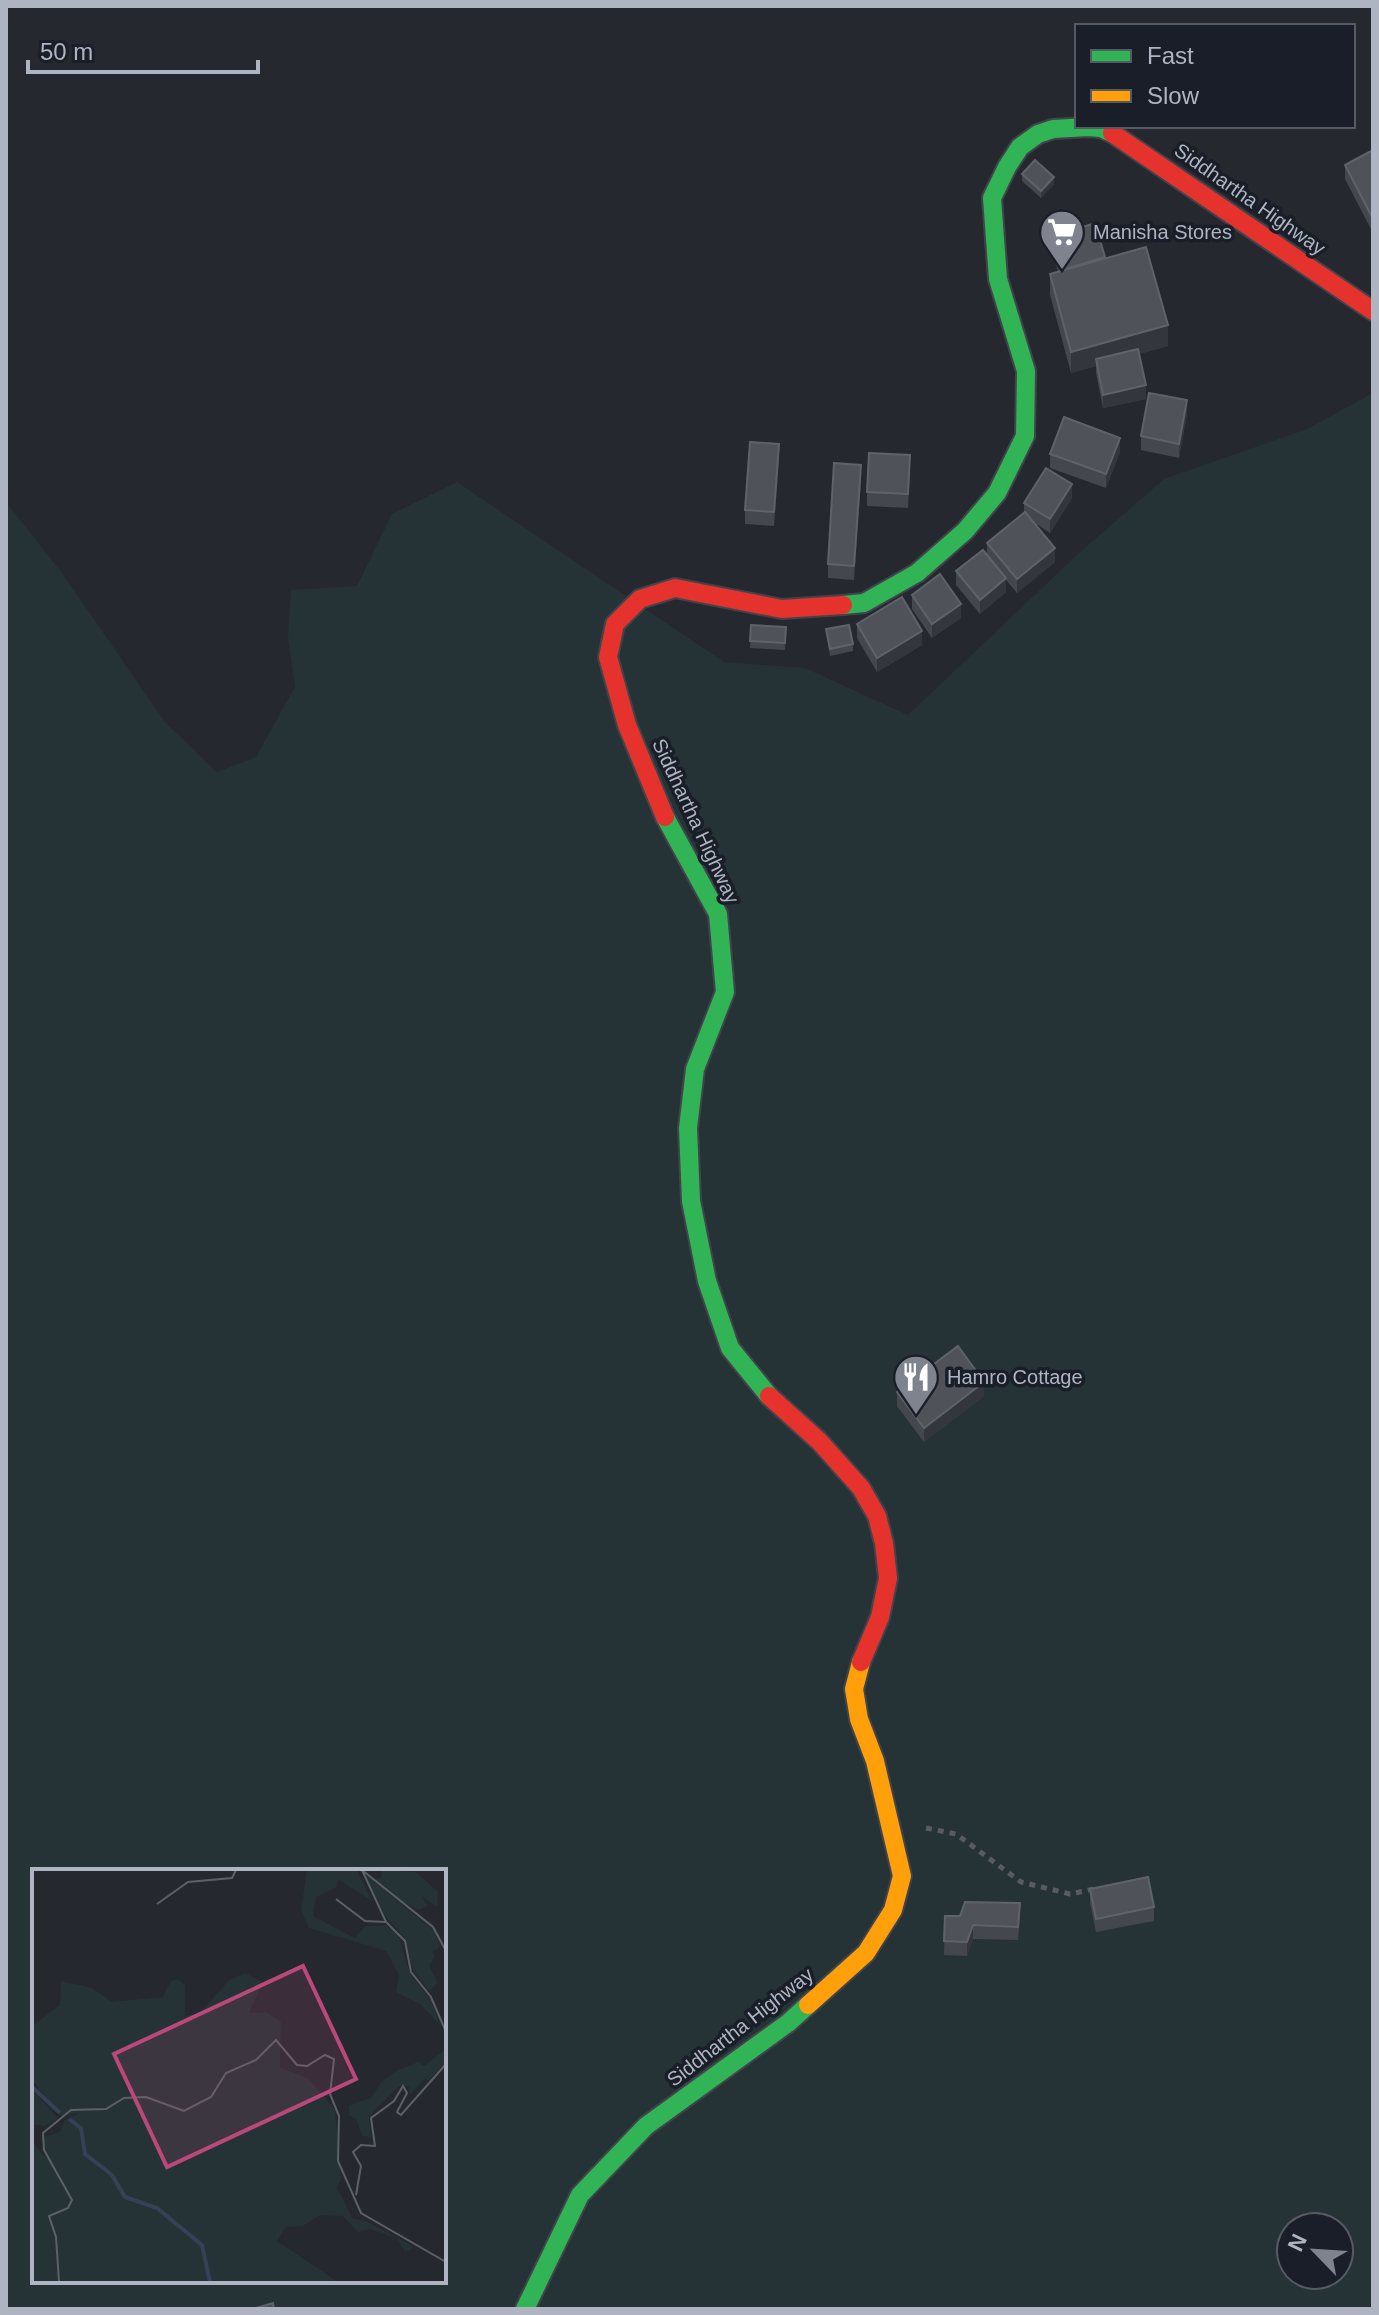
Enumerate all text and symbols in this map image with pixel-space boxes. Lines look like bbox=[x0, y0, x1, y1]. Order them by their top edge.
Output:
scale bar bbox=[28, 24, 258, 74]
legend bbox=[1075, 24, 1355, 128]
text: 50 m bbox=[40, 38, 93, 65]
text: Fast bbox=[1147, 42, 1194, 69]
text: Slow bbox=[1147, 82, 1200, 109]
street label: Siddhartha Highway bbox=[1170, 139, 1330, 259]
supermarket icon: Manisha Stores bbox=[1038, 208, 1086, 271]
place label: Manisha Stores bbox=[1093, 221, 1232, 243]
street label: Siddhartha Highway bbox=[648, 735, 744, 907]
restaurant icon: Hamro Cottage bbox=[892, 1353, 940, 1416]
place label: Hamro Cottage bbox=[947, 1366, 1083, 1388]
inset map bbox=[32, 1869, 446, 2283]
street label: Siddhartha Highway bbox=[663, 1963, 817, 2091]
north arrow bbox=[1275, 2211, 1355, 2291]
text: N bbox=[1283, 2230, 1312, 2255]

